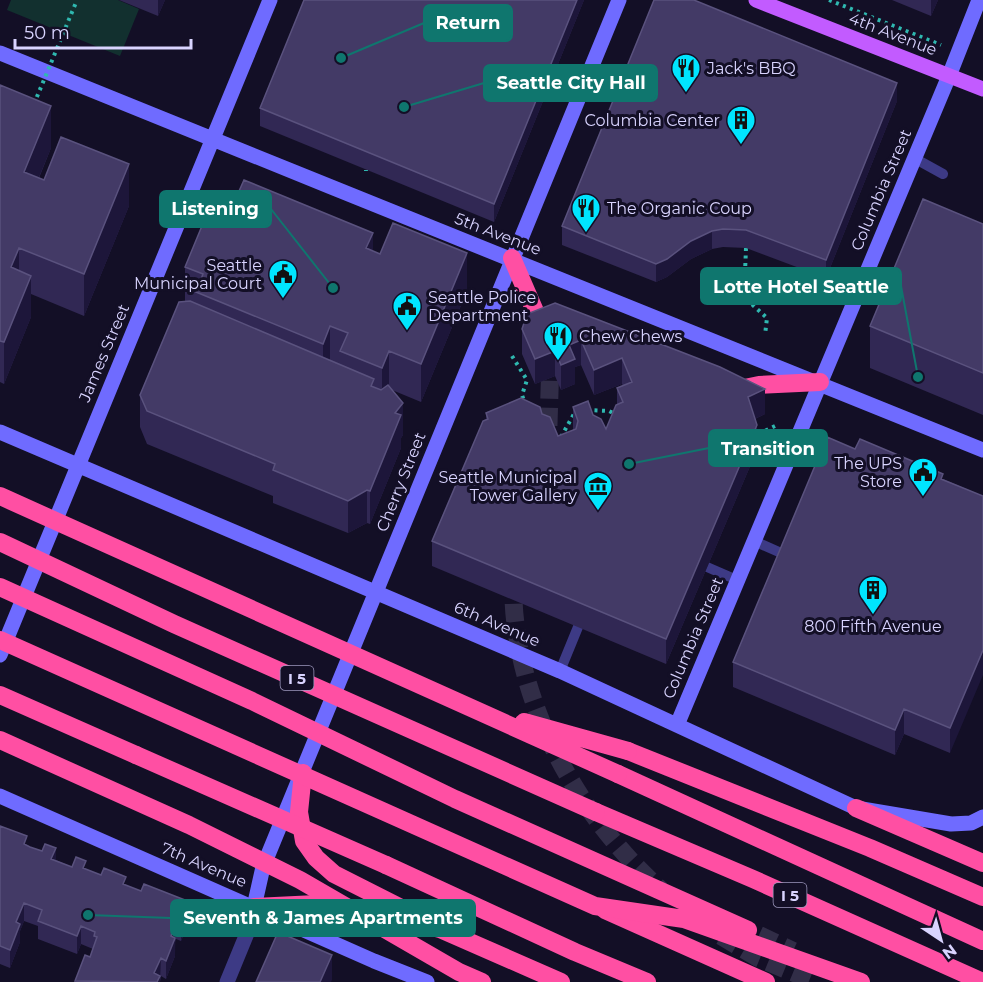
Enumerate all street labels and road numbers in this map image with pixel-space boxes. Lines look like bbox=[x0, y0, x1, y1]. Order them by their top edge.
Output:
street label: 4th Avenue bbox=[846, 9, 940, 59]
street label: Columbia Street bbox=[847, 126, 915, 254]
street label: 5th Avenue bbox=[452, 209, 544, 259]
street label: James Street bbox=[74, 301, 133, 406]
street label: Cherry Street bbox=[372, 429, 430, 535]
street label: Columbia Street bbox=[659, 574, 727, 702]
street label: 6th Avenue bbox=[451, 597, 543, 651]
road number: I 5 bbox=[280, 666, 314, 690]
street label: 7th Avenue bbox=[158, 838, 250, 892]
road number: I 5 bbox=[774, 883, 806, 907]

